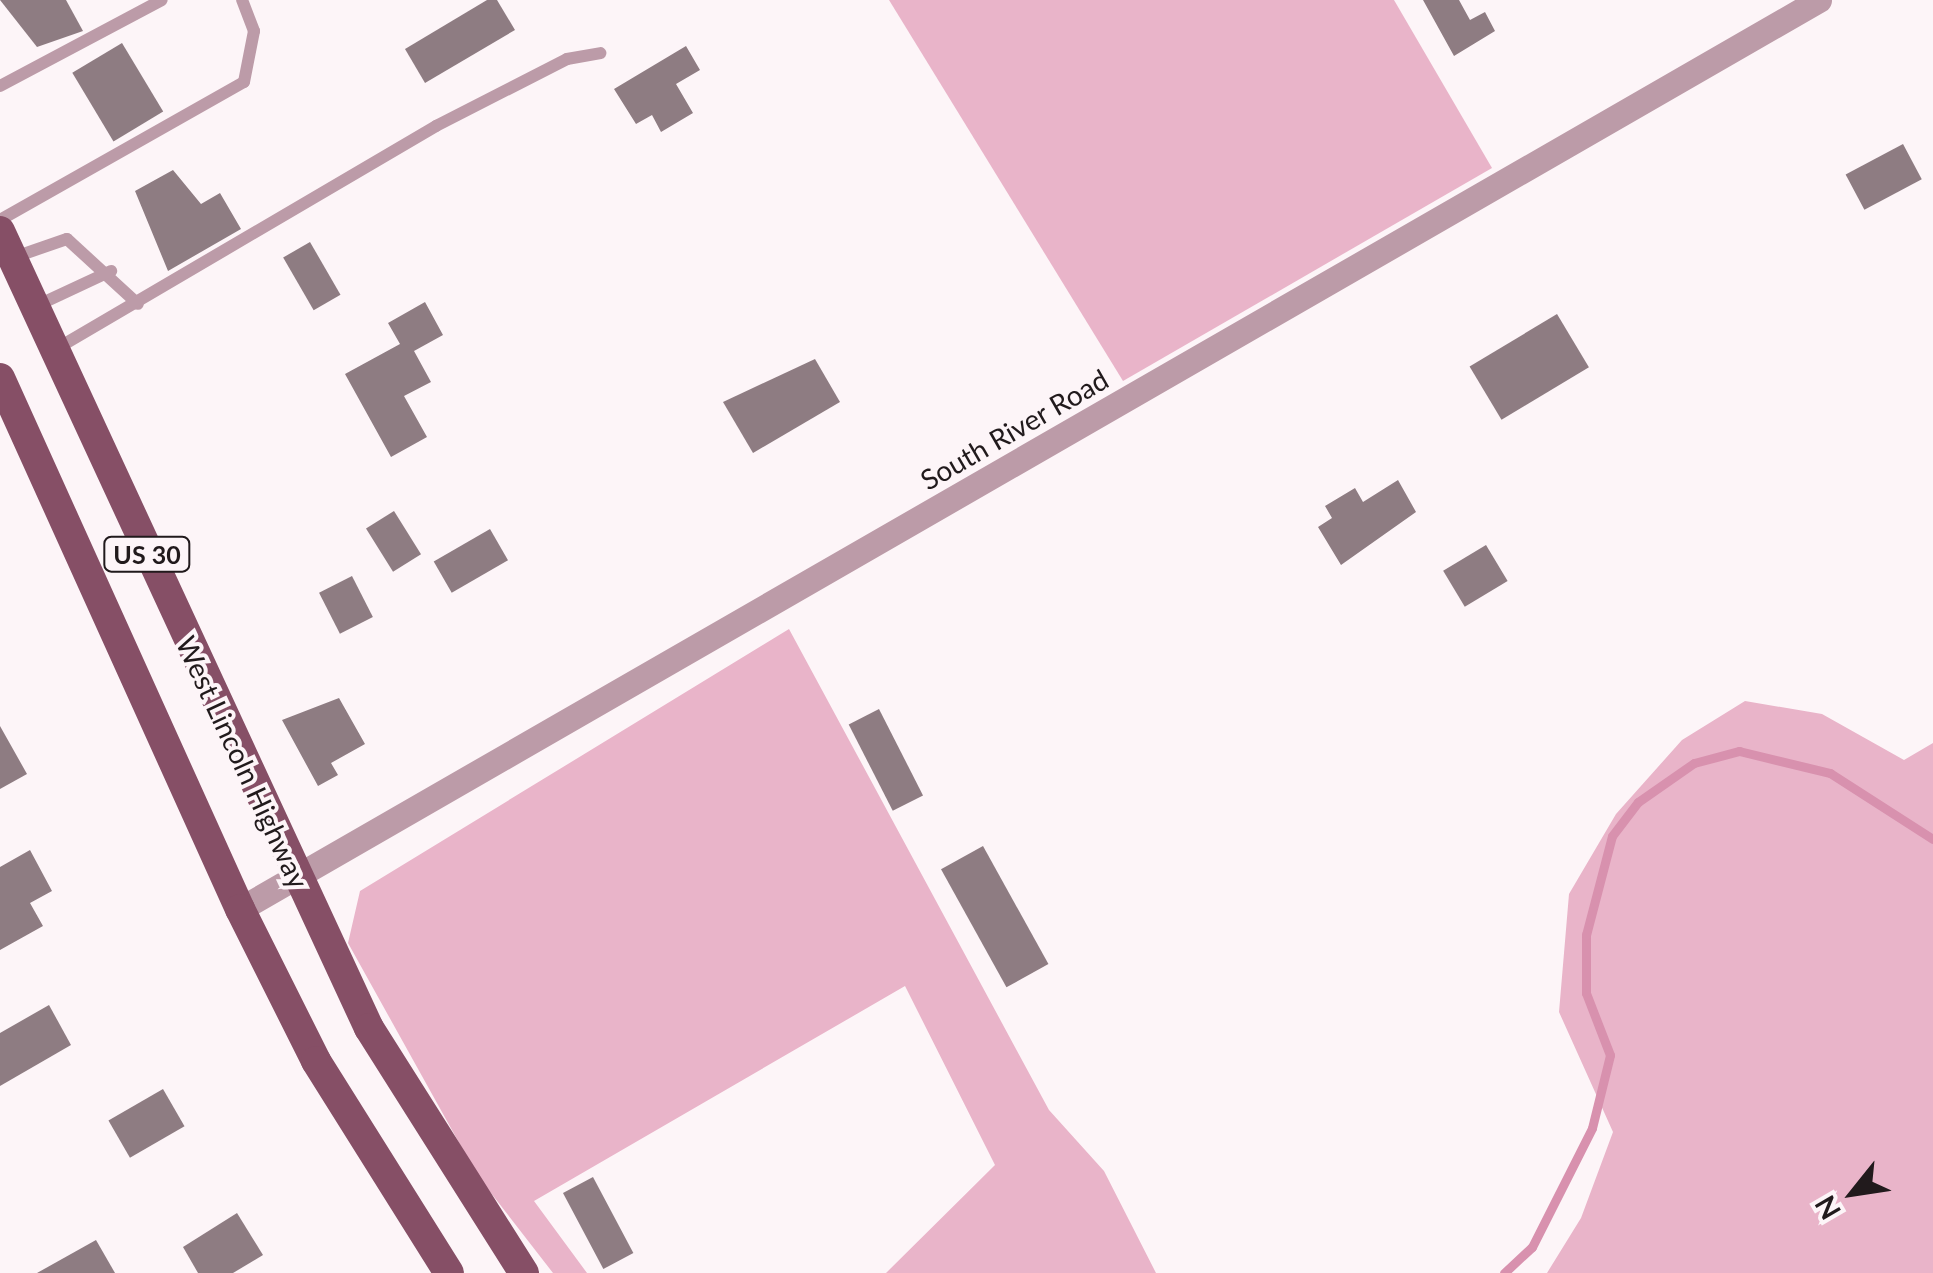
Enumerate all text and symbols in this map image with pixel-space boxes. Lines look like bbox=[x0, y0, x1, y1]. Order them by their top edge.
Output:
street label: South River Road bbox=[914, 362, 1114, 496]
road number: US 30 bbox=[102, 534, 192, 574]
street label: West Lincoln Highway bbox=[170, 631, 316, 893]
north arrow bbox=[1803, 1143, 1903, 1243]
text: N bbox=[1807, 1190, 1847, 1226]

